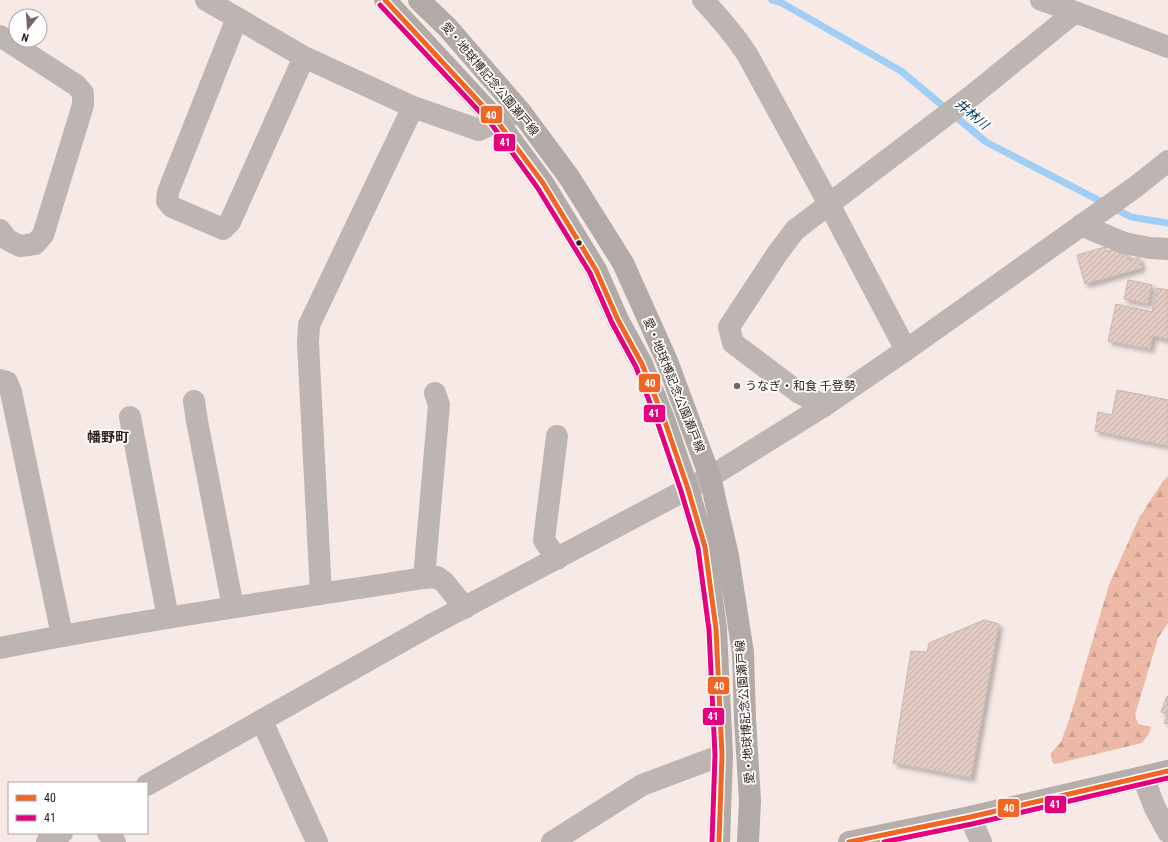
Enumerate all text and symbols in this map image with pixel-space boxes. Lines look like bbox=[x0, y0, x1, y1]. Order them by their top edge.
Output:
north arrow bbox=[8, 8, 48, 48]
street label: 愛・地球博記念公園瀬戸線 bbox=[438, 19, 542, 139]
text: N bbox=[20, 30, 30, 44]
water label: 井林川 bbox=[952, 96, 993, 134]
line badge: 40 bbox=[480, 105, 503, 124]
text: 40 bbox=[485, 109, 497, 122]
line badge: 41 bbox=[493, 133, 516, 152]
text: 41 bbox=[499, 136, 511, 149]
unlabelled marker bbox=[574, 238, 584, 248]
street label: 愛・地球博記念公園瀬戸線 bbox=[641, 316, 707, 454]
line badge: 40 bbox=[638, 373, 661, 393]
text: 40 bbox=[644, 377, 656, 390]
place label: うなぎ・和食 千登勢 bbox=[745, 379, 856, 393]
marker: うなぎ・和食 千登勢 bbox=[732, 381, 742, 391]
line badge: 41 bbox=[643, 404, 666, 423]
text: 41 bbox=[648, 407, 660, 420]
district label: 幡野町 bbox=[87, 429, 129, 445]
street label: 愛・地球博記念公園瀬戸線 bbox=[733, 640, 757, 784]
line badge: 40 bbox=[707, 676, 730, 695]
text: 40 bbox=[713, 680, 725, 693]
line badge: 41 bbox=[702, 707, 725, 726]
text: 41 bbox=[707, 710, 719, 723]
legend bbox=[8, 782, 148, 834]
text: 40 bbox=[44, 791, 56, 805]
line badge: 41 bbox=[1044, 795, 1067, 814]
line badge: 40 bbox=[997, 798, 1020, 818]
text: 41 bbox=[1049, 798, 1061, 811]
text: 40 bbox=[1003, 802, 1015, 815]
text: 41 bbox=[44, 811, 56, 825]

